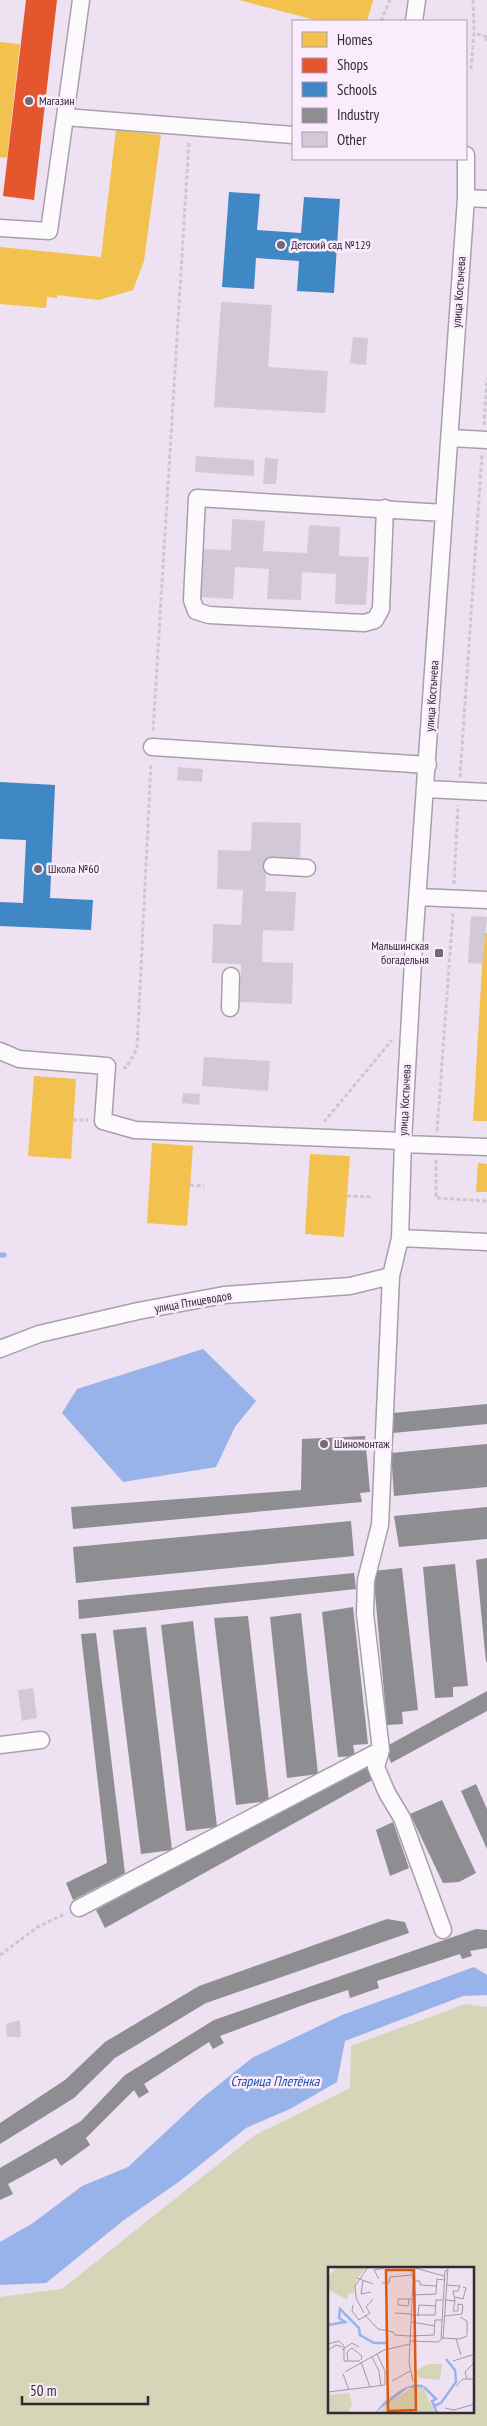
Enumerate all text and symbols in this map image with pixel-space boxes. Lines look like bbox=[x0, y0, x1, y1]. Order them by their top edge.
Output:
legend bbox=[292, 20, 467, 160]
text: Homes bbox=[337, 30, 373, 49]
text: Shops bbox=[337, 55, 368, 74]
text: Schools bbox=[337, 80, 377, 99]
place label: Магазин bbox=[39, 93, 74, 108]
marker: Магазин bbox=[23, 95, 35, 107]
text: Industry bbox=[337, 105, 379, 124]
text: Other bbox=[337, 130, 367, 149]
place label: Детский сад №129 bbox=[291, 237, 371, 252]
marker: Детский сад №129 bbox=[275, 239, 287, 251]
street label: улица Костычева bbox=[449, 256, 468, 328]
street label: улица Костычева bbox=[422, 660, 441, 732]
place label: Школа №60 bbox=[48, 861, 99, 876]
marker: Школа №60 bbox=[32, 863, 44, 875]
place label: Мальшинская богадельня bbox=[371, 938, 429, 967]
marker: Мальшинская богадельня bbox=[433, 947, 445, 959]
street label: улица Костычева bbox=[395, 1064, 414, 1136]
street label: улица Птицеводов bbox=[153, 1287, 233, 1316]
place label: Шиномонтаж bbox=[334, 1436, 390, 1451]
marker: Шиномонтаж bbox=[318, 1438, 330, 1450]
water label: Старица Плетёнка bbox=[231, 2072, 321, 2090]
inset map bbox=[328, 2267, 474, 2414]
scale bar bbox=[22, 2374, 149, 2406]
text: 50 m bbox=[30, 2381, 56, 2400]

